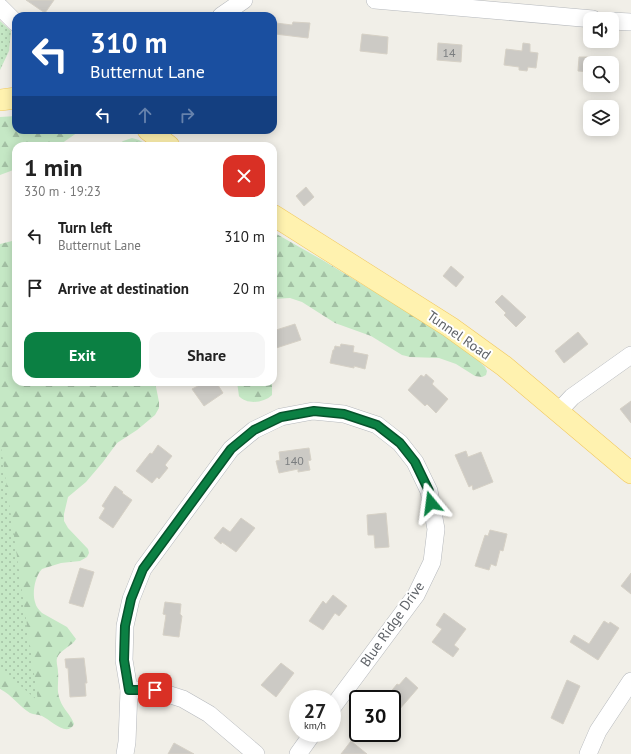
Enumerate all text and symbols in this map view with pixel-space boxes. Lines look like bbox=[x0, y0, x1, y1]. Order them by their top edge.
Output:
map controls bbox=[583, 12, 619, 136]
button: sound bbox=[583, 12, 619, 48]
text: 310 m bbox=[90, 24, 167, 61]
icon: left bbox=[24, 28, 76, 80]
house number: 14 bbox=[442, 45, 456, 60]
button: search bbox=[583, 56, 619, 92]
text: Butternut Lane bbox=[90, 60, 205, 83]
button: layers bbox=[583, 100, 619, 136]
icon: left bbox=[92, 104, 114, 126]
icon: ahead bbox=[134, 104, 156, 126]
icon: right bbox=[176, 104, 198, 126]
text: 1 min bbox=[24, 152, 83, 183]
button: close bbox=[223, 155, 265, 197]
text: 330 m · 19:23 bbox=[24, 183, 101, 200]
text: Turn left bbox=[58, 218, 112, 237]
icon: left bbox=[24, 225, 46, 247]
text: 310 m bbox=[224, 227, 265, 246]
text: Butternut Lane bbox=[58, 237, 141, 254]
icon: arrive bbox=[24, 277, 46, 299]
text: Arrive at destination bbox=[58, 279, 189, 298]
text: 20 m bbox=[232, 279, 265, 298]
street label: Tunnel Road bbox=[424, 306, 494, 364]
button: Exit bbox=[24, 332, 141, 378]
button: Share bbox=[149, 332, 265, 378]
house number: 140 bbox=[284, 453, 304, 468]
position arrow bbox=[410, 482, 452, 524]
street label: Blue Ridge Drive bbox=[356, 578, 428, 670]
pin bbox=[138, 673, 172, 707]
icon: arrive bbox=[144, 679, 166, 701]
speed limit sign: 30 bbox=[349, 690, 401, 742]
text: 27 bbox=[304, 698, 326, 724]
text: km/h bbox=[304, 719, 326, 732]

